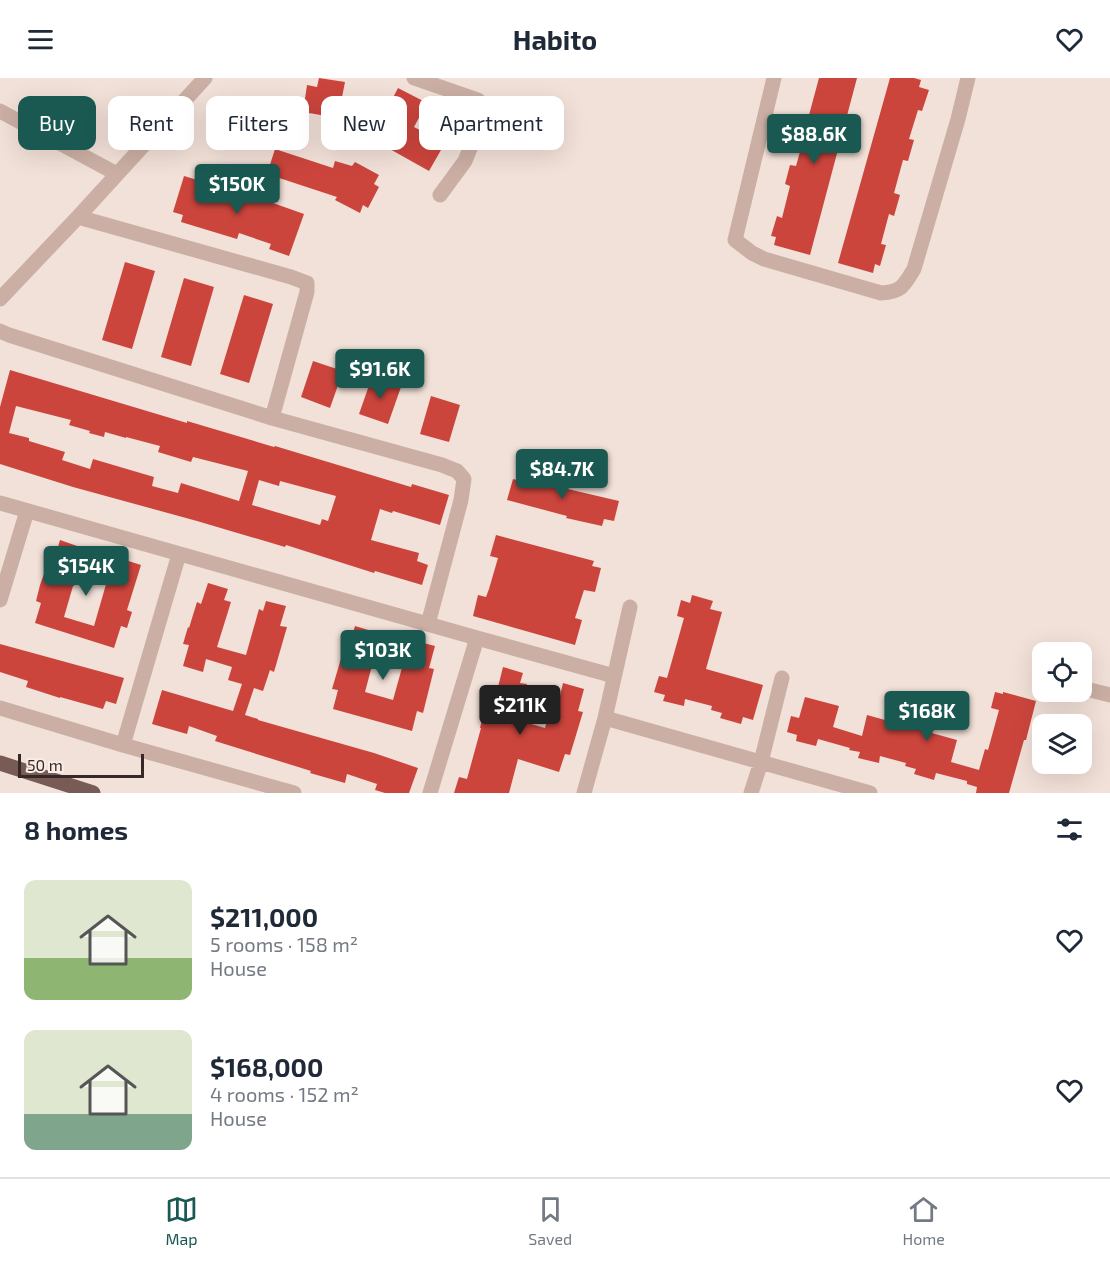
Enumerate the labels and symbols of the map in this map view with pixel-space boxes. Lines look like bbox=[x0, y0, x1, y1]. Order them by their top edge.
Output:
pin: $88.6K bbox=[765, 114, 863, 165]
pin: $150K bbox=[195, 164, 279, 215]
pin: $91.6K bbox=[331, 349, 429, 400]
pin: $84.7K bbox=[513, 449, 611, 500]
pin: $154K bbox=[44, 546, 128, 597]
pin: $103K bbox=[341, 630, 425, 681]
pin: $211K bbox=[478, 685, 562, 736]
pin: $168K bbox=[885, 691, 969, 742]
scale bar bbox=[18, 751, 144, 778]

